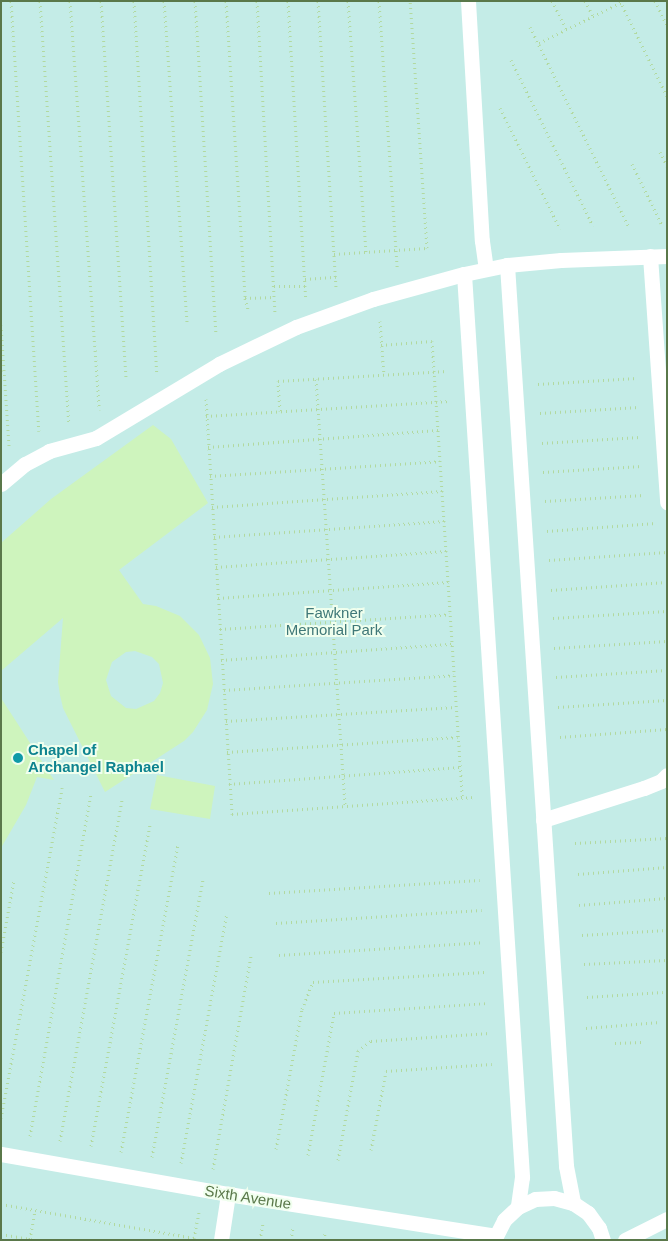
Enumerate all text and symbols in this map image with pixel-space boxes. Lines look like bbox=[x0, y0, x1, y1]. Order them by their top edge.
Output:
park label: Fawkner Memorial Park bbox=[286, 603, 382, 638]
place label: Chapel of Archangel Raphael bbox=[28, 740, 164, 775]
marker: Chapel of Archangel Raphael bbox=[12, 752, 24, 764]
street label: Sixth Avenue bbox=[203, 1181, 293, 1213]

